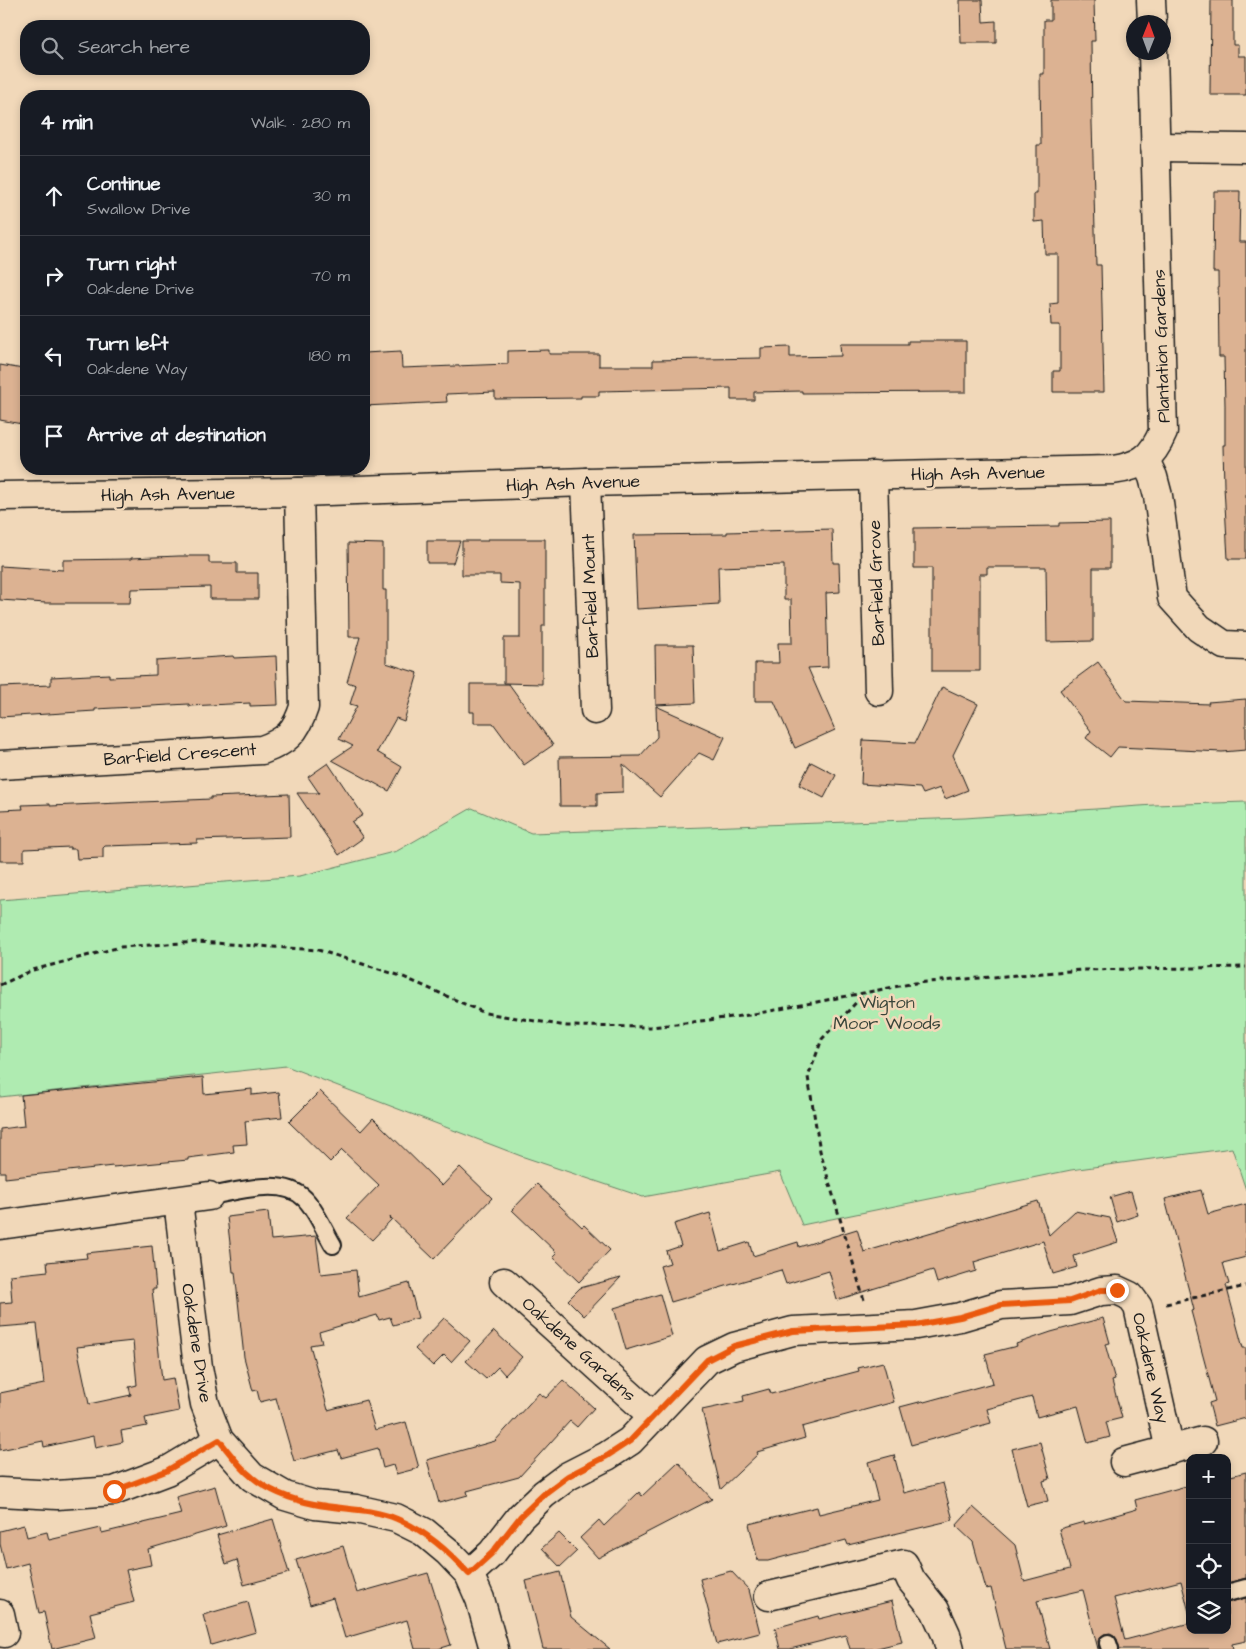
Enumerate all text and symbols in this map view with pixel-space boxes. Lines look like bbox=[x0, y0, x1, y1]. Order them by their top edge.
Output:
north arrow bbox=[1126, 15, 1171, 60]
search box bbox=[20, 20, 370, 75]
icon: search bbox=[38, 34, 66, 62]
text: Search here bbox=[78, 34, 190, 61]
text: 4 min bbox=[40, 108, 93, 137]
text: Walk · 280 m bbox=[251, 112, 350, 134]
text: Continue bbox=[87, 171, 161, 198]
icon: ahead bbox=[40, 182, 68, 210]
text: 30 m bbox=[313, 185, 350, 207]
text: Swallow Drive bbox=[87, 198, 190, 220]
text: Turn right bbox=[87, 251, 176, 278]
icon: right bbox=[40, 262, 68, 290]
text: 70 m bbox=[311, 265, 350, 287]
street label: Plantation Gardens bbox=[1146, 269, 1177, 423]
text: Oakdene Drive bbox=[87, 278, 194, 300]
text: Turn left bbox=[87, 331, 168, 358]
icon: left bbox=[40, 342, 68, 370]
text: 180 m bbox=[309, 345, 350, 367]
text: Oakdene Way bbox=[87, 358, 188, 380]
icon: arrive bbox=[40, 422, 68, 450]
text: Arrive at destination bbox=[87, 422, 266, 449]
street label: High Ash Avenue bbox=[911, 460, 1046, 488]
street label: High Ash Avenue bbox=[506, 469, 641, 499]
street label: High Ash Avenue bbox=[101, 481, 236, 509]
street label: Barfield Grove bbox=[862, 519, 891, 646]
street label: Barfield Mount bbox=[576, 532, 605, 659]
street label: Barfield Crescent bbox=[103, 737, 258, 772]
park label: Wigton Moor Woods bbox=[833, 990, 941, 1036]
route end bbox=[1106, 1279, 1129, 1302]
street label: Oakdene Drive bbox=[175, 1282, 218, 1405]
street label: Oakdene Gardens bbox=[516, 1291, 641, 1407]
street label: Oakdene Way bbox=[1125, 1310, 1175, 1426]
map controls bbox=[1186, 1454, 1231, 1634]
button: + bbox=[1186, 1454, 1231, 1499]
route start bbox=[103, 1480, 126, 1503]
button: − bbox=[1186, 1499, 1231, 1544]
button: locate bbox=[1186, 1544, 1231, 1589]
button: layers bbox=[1186, 1589, 1231, 1634]

